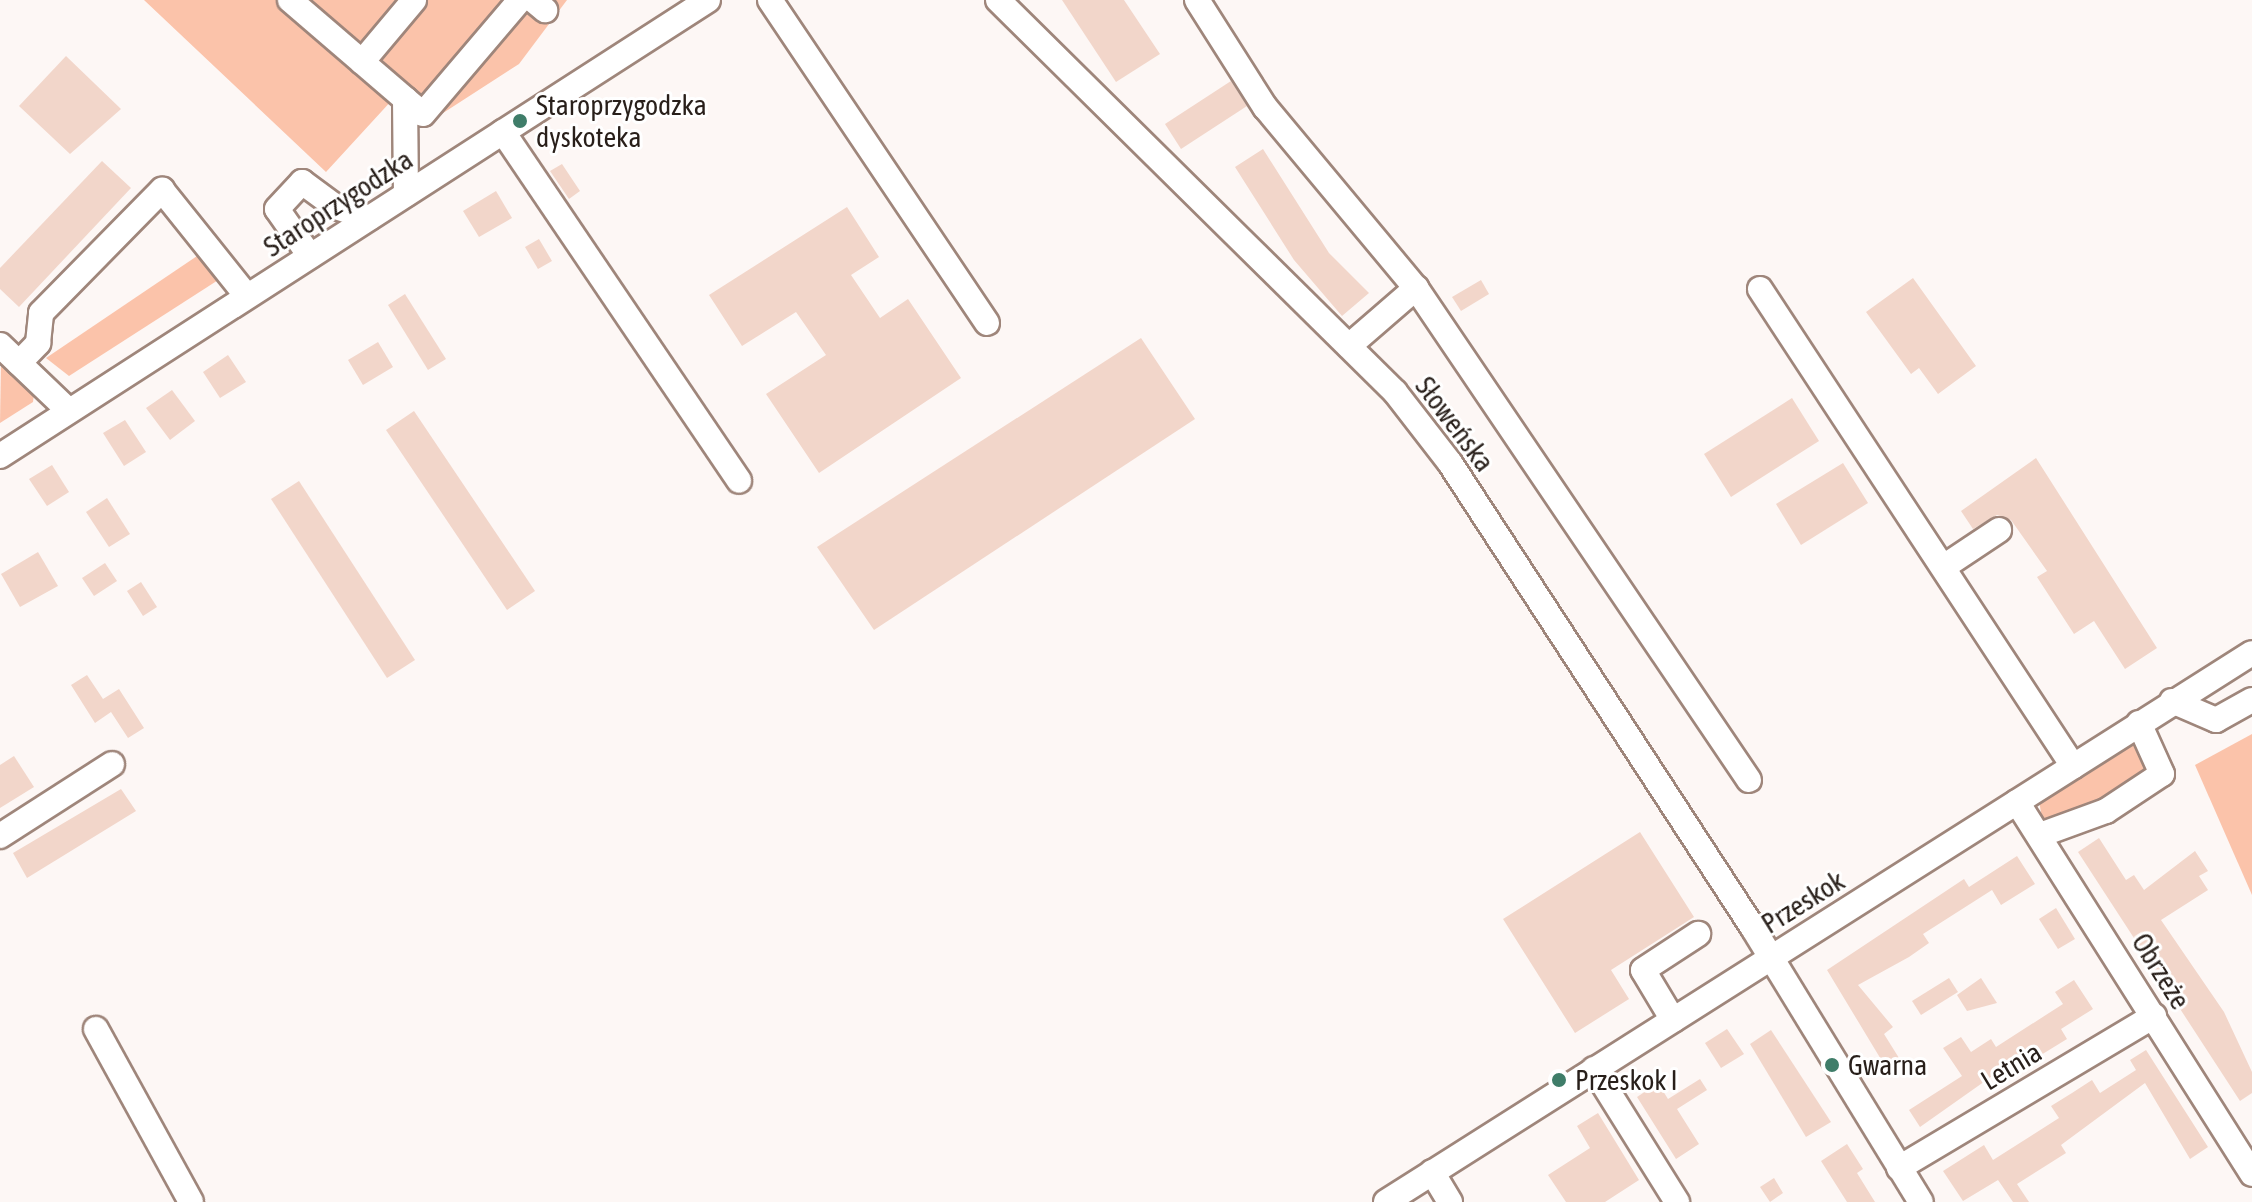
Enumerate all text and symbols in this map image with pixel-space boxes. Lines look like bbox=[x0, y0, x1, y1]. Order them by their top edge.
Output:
place label: Staroprzygodzka dyskoteka bbox=[536, 88, 707, 154]
marker: Staroprzygodzka dyskoteka bbox=[511, 112, 529, 130]
street label: Staroprzygodzka bbox=[257, 142, 419, 264]
street label: Słoweńska bbox=[1409, 370, 1501, 478]
street label: Przeskok bbox=[1755, 863, 1851, 941]
street label: Obrzeże bbox=[2125, 927, 2197, 1015]
street label: Letnia bbox=[1975, 1035, 2047, 1097]
place label: Gwarna bbox=[1848, 1048, 1927, 1082]
marker: Gwarna bbox=[1823, 1056, 1841, 1074]
place label: Przeskok I bbox=[1575, 1063, 1678, 1097]
marker: Przeskok I bbox=[1550, 1071, 1568, 1089]

